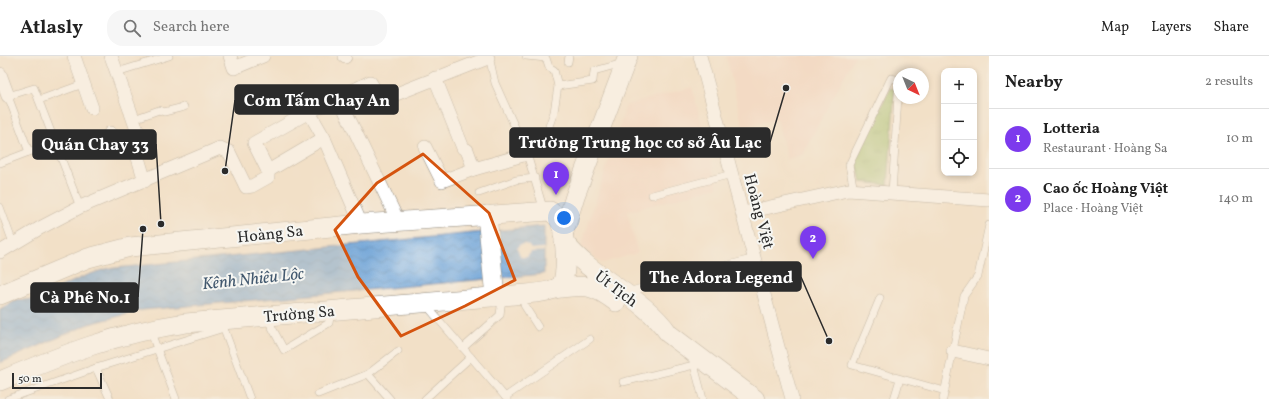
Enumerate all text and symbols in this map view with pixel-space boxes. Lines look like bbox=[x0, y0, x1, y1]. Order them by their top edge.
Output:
search box bbox=[107, 10, 387, 46]
text: Atlasly bbox=[20, 15, 83, 41]
icon: search bbox=[121, 17, 143, 39]
text: Search here bbox=[153, 17, 230, 38]
text: Map bbox=[1101, 18, 1129, 37]
text: Layers bbox=[1151, 18, 1191, 37]
text: Share bbox=[1213, 18, 1249, 37]
north arrow bbox=[893, 68, 929, 104]
map controls bbox=[941, 68, 977, 176]
button: + bbox=[941, 68, 977, 104]
text: Nearby bbox=[1005, 71, 1063, 94]
text: 2 results bbox=[1205, 73, 1253, 91]
callout: Cơm Tấm Chay An bbox=[235, 85, 398, 114]
text: Cơm Tấm Chay An bbox=[244, 90, 390, 113]
button: − bbox=[941, 104, 977, 140]
text: Lotteria bbox=[1043, 119, 1100, 140]
callout: Trường Trung học cơ sở Âu Lạc bbox=[510, 128, 770, 157]
callout: Quán Chay 33 bbox=[33, 130, 156, 159]
text: 1 bbox=[1015, 130, 1021, 148]
text: 10 m bbox=[1226, 130, 1253, 148]
text: Trường Trung học cơ sở Âu Lạc bbox=[518, 132, 762, 155]
text: Quán Chay 33 bbox=[41, 134, 149, 157]
button: locate bbox=[941, 140, 977, 176]
text: Restaurant · Hoàng Sa bbox=[1043, 140, 1168, 158]
pin: 1 bbox=[543, 162, 569, 195]
street label: Hoàng Việt bbox=[737, 171, 779, 252]
text: Cao ốc Hoàng Việt bbox=[1043, 179, 1168, 200]
text: 2 bbox=[1015, 190, 1021, 208]
text: 140 m bbox=[1219, 190, 1253, 208]
text: Place · Hoàng Việt bbox=[1043, 200, 1143, 218]
your location bbox=[554, 208, 574, 228]
street label: Hoàng Sa bbox=[236, 221, 304, 249]
pin: 2 bbox=[800, 226, 826, 259]
callout: The Adora Legend bbox=[641, 262, 801, 291]
water label: Kênh Nhiêu Lộc bbox=[201, 263, 306, 296]
street label: Út Tịch bbox=[590, 266, 642, 313]
text: The Adora Legend bbox=[649, 267, 793, 290]
callout: Cà Phê No.1 bbox=[31, 283, 138, 312]
text: Cà Phê No.1 bbox=[40, 287, 130, 310]
street label: Trường Sa bbox=[263, 301, 336, 329]
scale bar bbox=[12, 371, 102, 390]
text: 50 m bbox=[18, 372, 42, 387]

